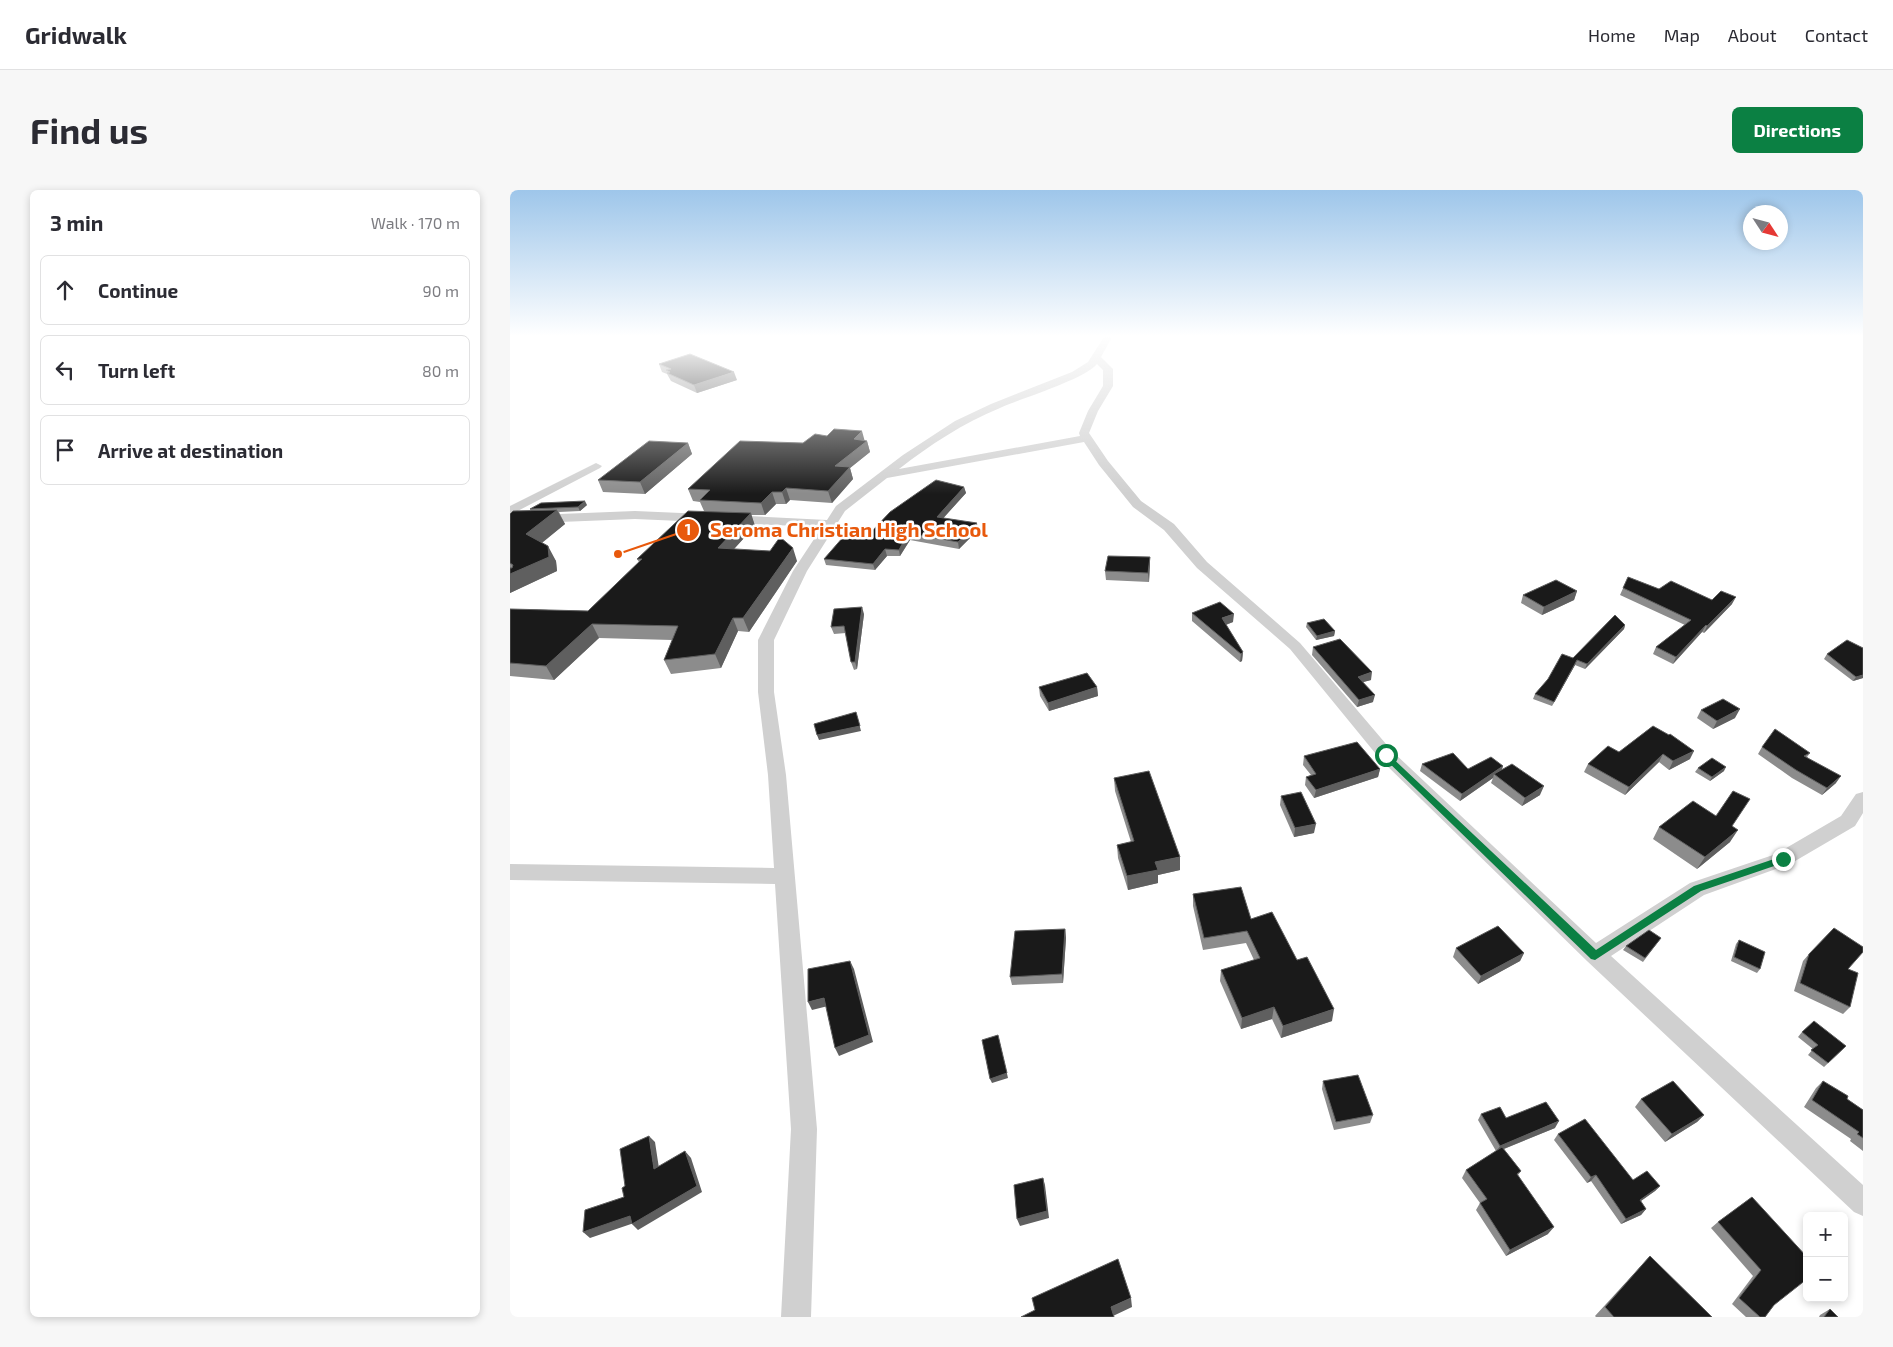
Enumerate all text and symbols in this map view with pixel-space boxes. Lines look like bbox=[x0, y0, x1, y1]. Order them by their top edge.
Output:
text: Gridwalk bbox=[25, 20, 127, 49]
text: Home bbox=[1588, 24, 1636, 46]
text: Map bbox=[1664, 24, 1700, 46]
text: About bbox=[1728, 24, 1777, 46]
text: Contact bbox=[1805, 24, 1868, 46]
button: Directions bbox=[1732, 107, 1863, 153]
text: Find us bbox=[30, 109, 148, 151]
north arrow bbox=[1743, 205, 1788, 250]
text: 3 min bbox=[50, 210, 103, 235]
text: Walk · 170 m bbox=[371, 213, 460, 232]
icon: ahead bbox=[51, 276, 79, 304]
text: Continue bbox=[98, 279, 178, 302]
text: 90 m bbox=[423, 281, 459, 300]
icon: left bbox=[51, 356, 79, 384]
text: Turn left bbox=[98, 359, 175, 382]
text: 80 m bbox=[422, 361, 459, 380]
icon: arrive bbox=[51, 436, 79, 464]
text: Arrive at destination bbox=[98, 439, 283, 462]
callout: Seroma Christian High School bbox=[675, 513, 998, 548]
text: Seroma Christian High School bbox=[710, 517, 988, 541]
text: 1 bbox=[685, 520, 691, 538]
route start bbox=[1375, 744, 1398, 767]
route end bbox=[1772, 848, 1795, 871]
map controls bbox=[1803, 1212, 1848, 1302]
button: + bbox=[1803, 1212, 1848, 1257]
button: − bbox=[1803, 1257, 1848, 1302]

